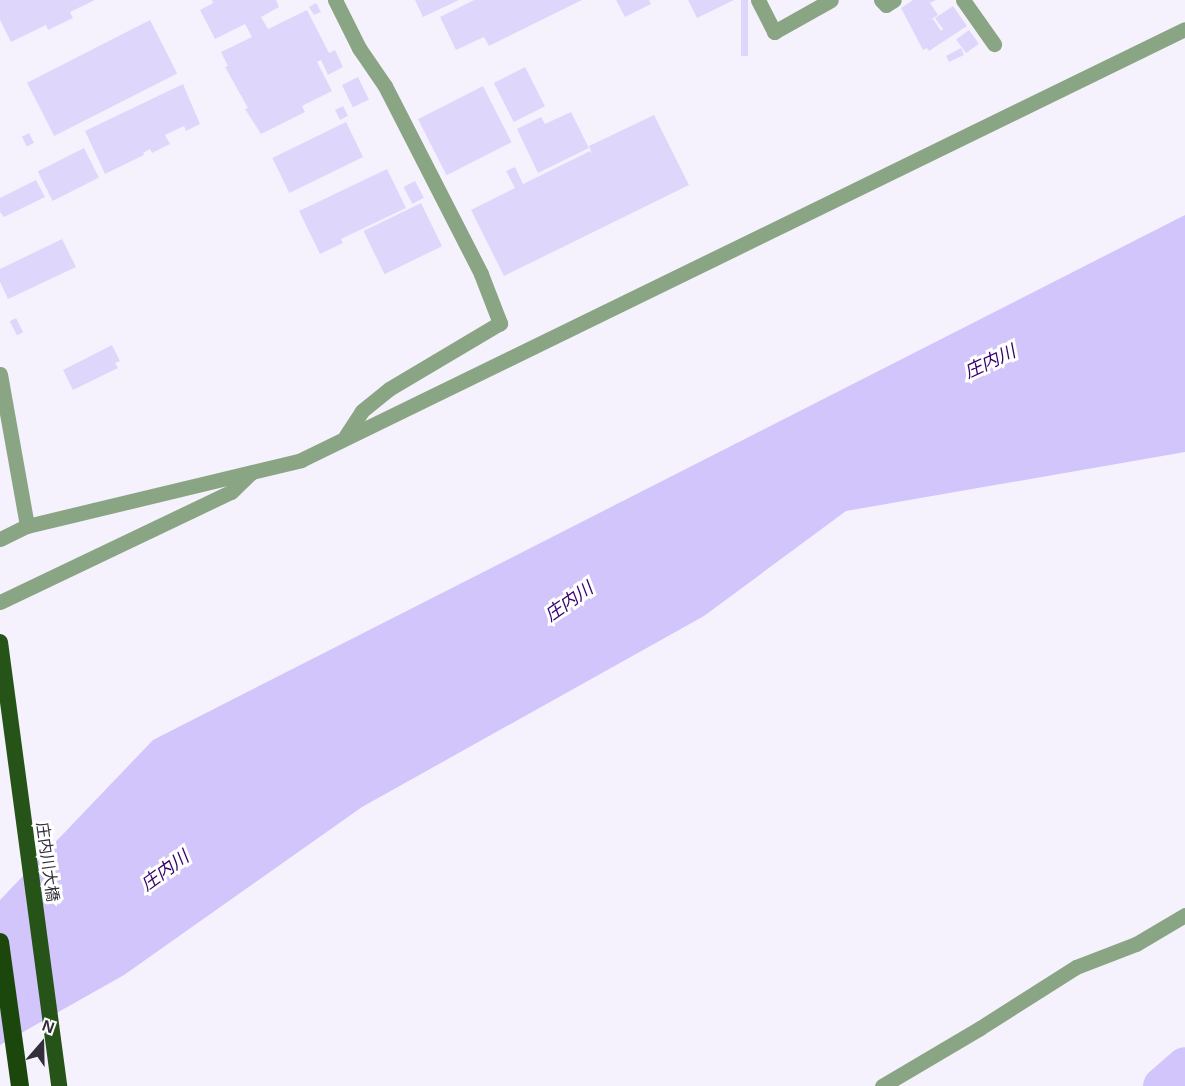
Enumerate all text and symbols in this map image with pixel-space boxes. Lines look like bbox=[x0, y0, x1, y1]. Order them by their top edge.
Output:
water label: 庄内川 bbox=[961, 341, 1019, 383]
water label: 庄内川 bbox=[541, 578, 597, 626]
street label: 庄内川大橋 bbox=[32, 821, 62, 903]
water label: 庄内川 bbox=[137, 846, 193, 896]
north arrow bbox=[12, 1014, 72, 1074]
text: N bbox=[40, 1017, 57, 1037]

